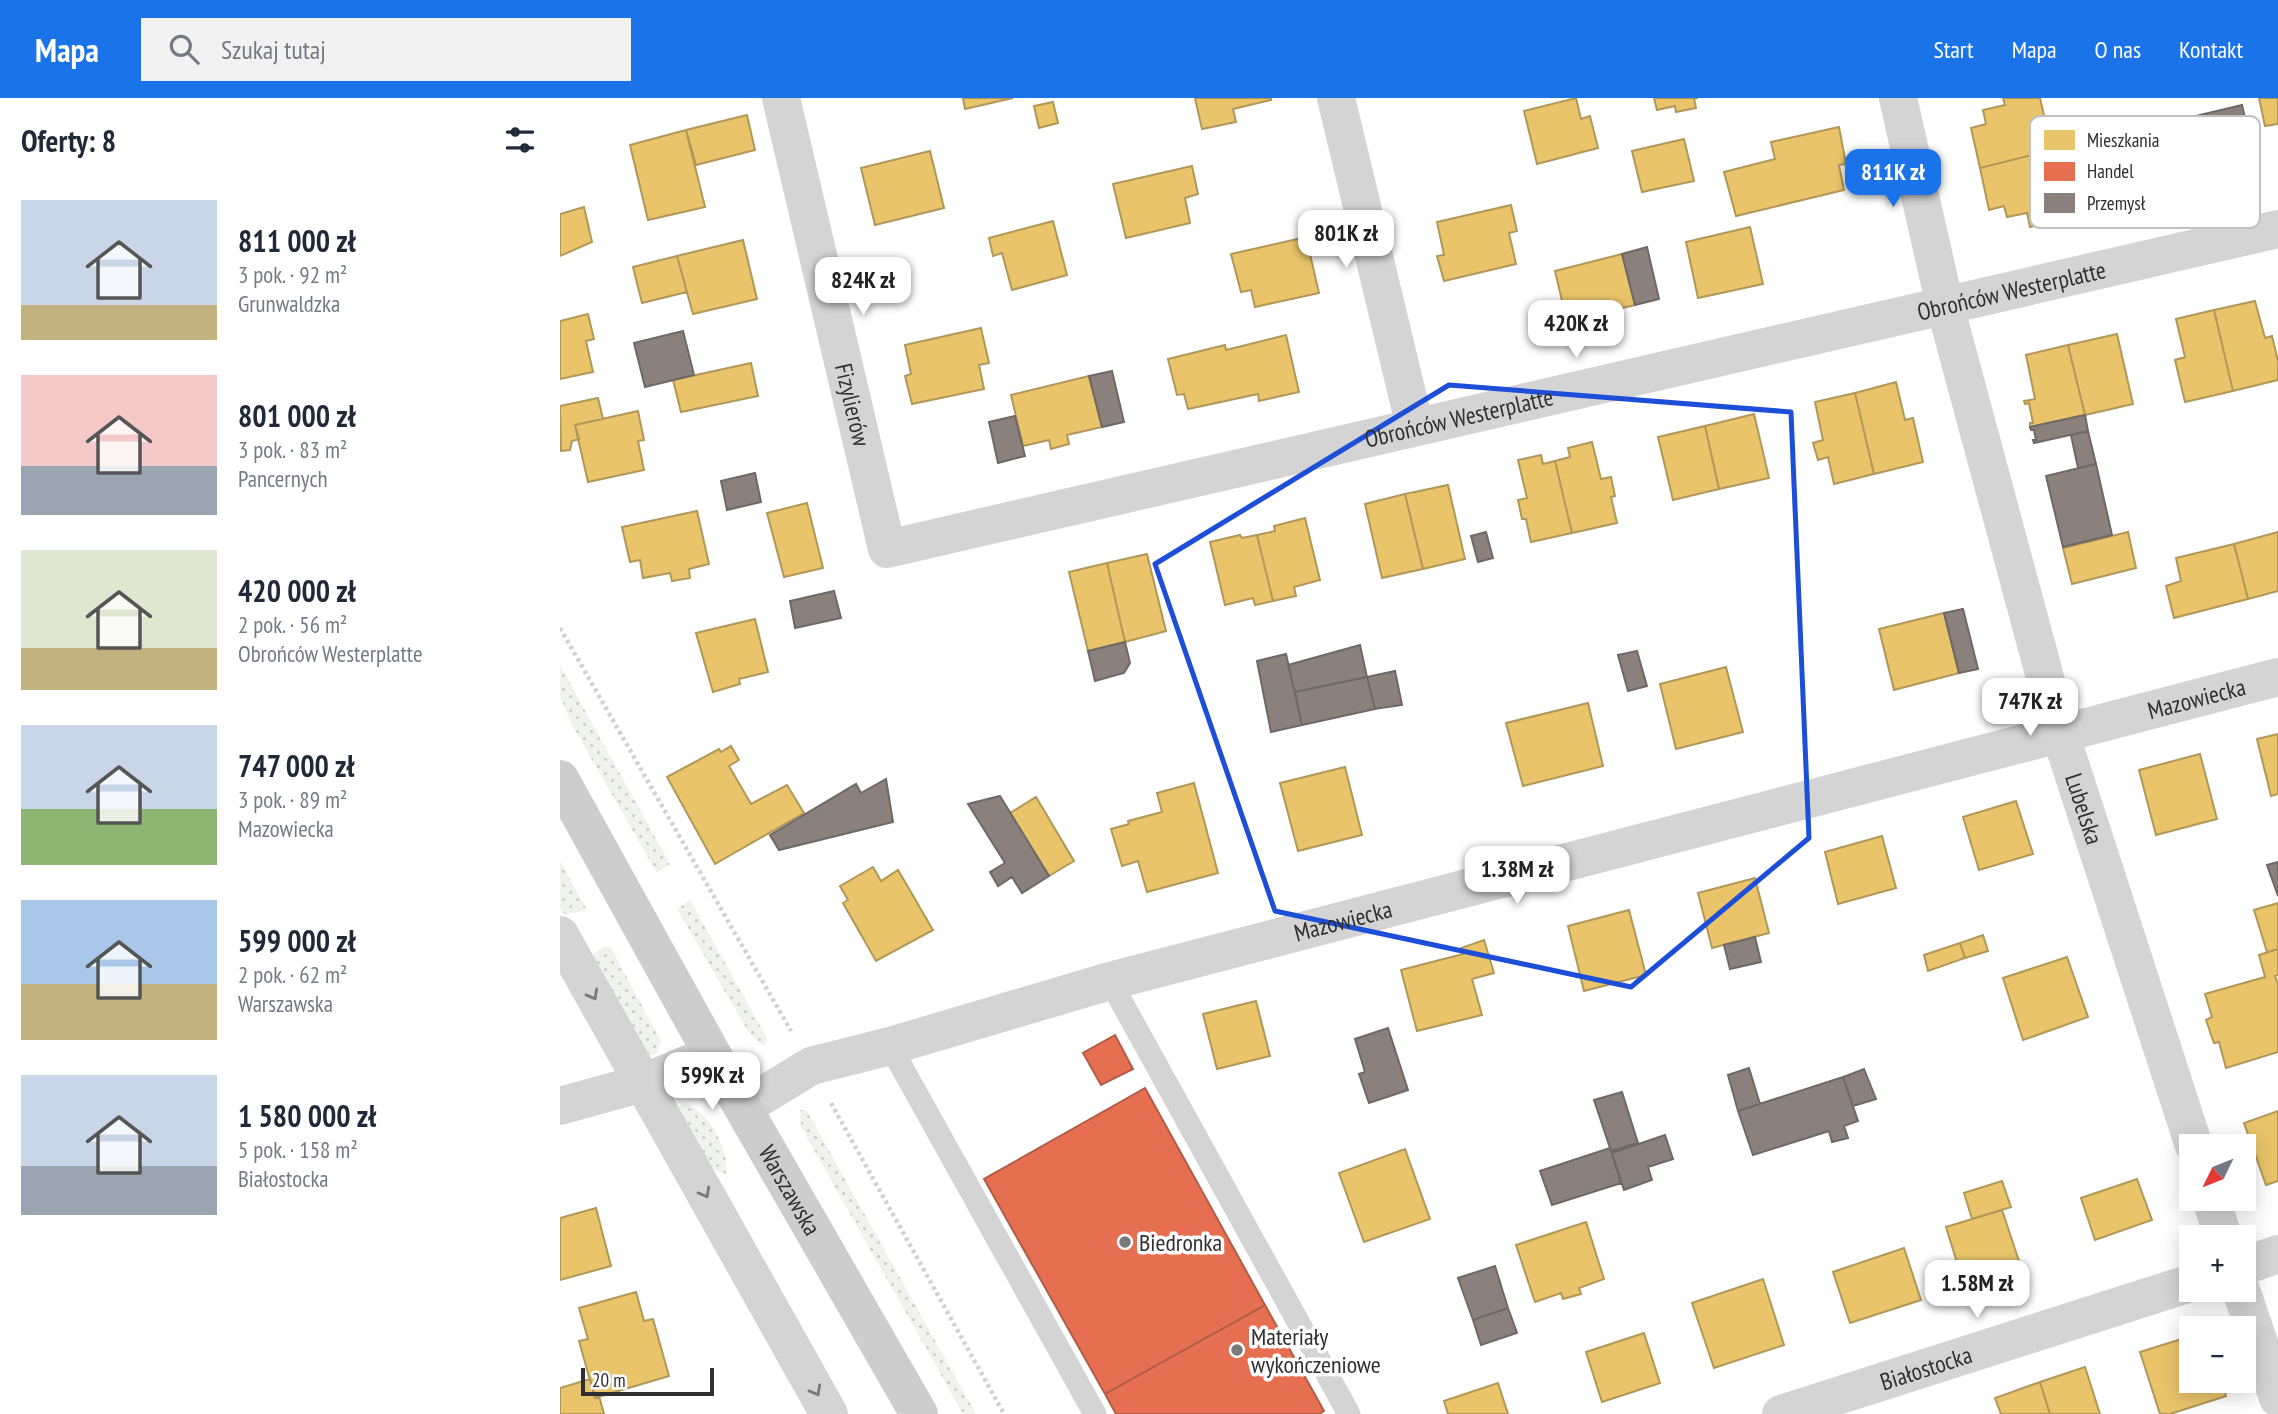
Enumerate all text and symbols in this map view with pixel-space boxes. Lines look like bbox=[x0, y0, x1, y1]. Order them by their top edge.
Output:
search box bbox=[141, 18, 631, 81]
text: Mapa bbox=[35, 28, 99, 71]
icon: search bbox=[165, 30, 203, 68]
text: Szukaj tutaj bbox=[221, 33, 326, 66]
text: Start bbox=[1933, 34, 1974, 65]
text: Mapa bbox=[2012, 34, 2057, 65]
text: O nas bbox=[2095, 34, 2141, 65]
text: Kontakt bbox=[2179, 34, 2243, 65]
legend bbox=[2030, 116, 2260, 228]
text: Oferty: 8 bbox=[21, 121, 116, 160]
icon: filters bbox=[501, 121, 539, 159]
text: Mieszkania bbox=[2087, 128, 2159, 152]
pin: 811K zł bbox=[1828, 150, 1958, 209]
text: 811K zł bbox=[1861, 157, 1925, 186]
text: Handel bbox=[2087, 159, 2134, 183]
text: Przemysł bbox=[2087, 191, 2146, 215]
pin: 801K zł bbox=[1281, 211, 1411, 270]
text: 801K zł bbox=[1314, 218, 1378, 247]
text: 811 000 zł bbox=[238, 221, 356, 260]
icon: home bbox=[77, 228, 161, 312]
street label: Obrońców Westerplatte bbox=[1914, 254, 2109, 327]
pin: 824K zł bbox=[798, 258, 928, 317]
text: 3 pok. · 92 m² bbox=[238, 260, 347, 289]
text: 824K zł bbox=[831, 265, 895, 294]
text: Grunwaldzka bbox=[238, 289, 340, 318]
pin: 420K zł bbox=[1511, 300, 1641, 360]
text: 420K zł bbox=[1544, 308, 1608, 337]
street label: Fizylierów bbox=[828, 360, 878, 450]
street label: Obrońców Westerplatte bbox=[1361, 381, 1556, 454]
text: 801 000 zł bbox=[238, 396, 356, 435]
icon: home bbox=[77, 403, 161, 487]
text: 3 pok. · 83 m² bbox=[238, 435, 347, 464]
text: Pancernych bbox=[238, 464, 328, 493]
text: 420 000 zł bbox=[238, 571, 356, 610]
icon: home bbox=[77, 578, 161, 662]
text: 2 pok. · 56 m² bbox=[238, 610, 347, 639]
text: Obrońców Westerplatte bbox=[238, 639, 422, 668]
street label: Mazowiecka bbox=[2144, 671, 2249, 726]
pin: 747K zł bbox=[1965, 678, 2095, 738]
text: 747K zł bbox=[1998, 686, 2062, 715]
text: 747 000 zł bbox=[238, 746, 354, 785]
icon: home bbox=[77, 753, 161, 837]
street label: Lubelska bbox=[2059, 769, 2111, 848]
text: 3 pok. · 89 m² bbox=[238, 785, 347, 814]
text: Mazowiecka bbox=[238, 814, 334, 843]
pin: 1.38M zł bbox=[1445, 846, 1589, 906]
text: 1.38M zł bbox=[1481, 854, 1553, 883]
street label: Mazowiecka bbox=[1291, 893, 1395, 948]
text: 599 000 zł bbox=[238, 921, 356, 960]
icon: home bbox=[77, 928, 161, 1012]
text: 2 pok. · 62 m² bbox=[238, 960, 347, 989]
one-way arrow bbox=[585, 987, 598, 1000]
text: Warszawska bbox=[238, 989, 333, 1018]
pin: 599K zł bbox=[647, 1052, 777, 1112]
text: 599K zł bbox=[680, 1060, 744, 1089]
text: 1 580 000 zł bbox=[238, 1096, 376, 1135]
icon: home bbox=[77, 1103, 161, 1187]
north arrow bbox=[2179, 1134, 2256, 1211]
map controls bbox=[2179, 1134, 2256, 1393]
text: 5 pok. · 158 m² bbox=[238, 1135, 358, 1164]
street label: Warszawska bbox=[752, 1139, 828, 1241]
text: Białostocka bbox=[238, 1164, 329, 1193]
one-way arrow bbox=[697, 1186, 710, 1198]
button: + bbox=[2179, 1225, 2256, 1302]
place label: Biedronka bbox=[1139, 1227, 1222, 1258]
marker: Biedronka bbox=[1117, 1234, 1133, 1250]
pin: 1.58M zł bbox=[1905, 1260, 2049, 1320]
text: 1.58M zł bbox=[1941, 1268, 2013, 1297]
button: − bbox=[2179, 1316, 2256, 1393]
place label: Materiały wykończeniowe bbox=[1251, 1321, 1381, 1380]
street label: Białostocka bbox=[1876, 1339, 1976, 1397]
marker: Materiały wykończeniowe bbox=[1229, 1342, 1245, 1358]
scale bar bbox=[581, 1365, 714, 1397]
text: 20 m bbox=[592, 1368, 626, 1392]
one-way arrow bbox=[808, 1384, 821, 1397]

